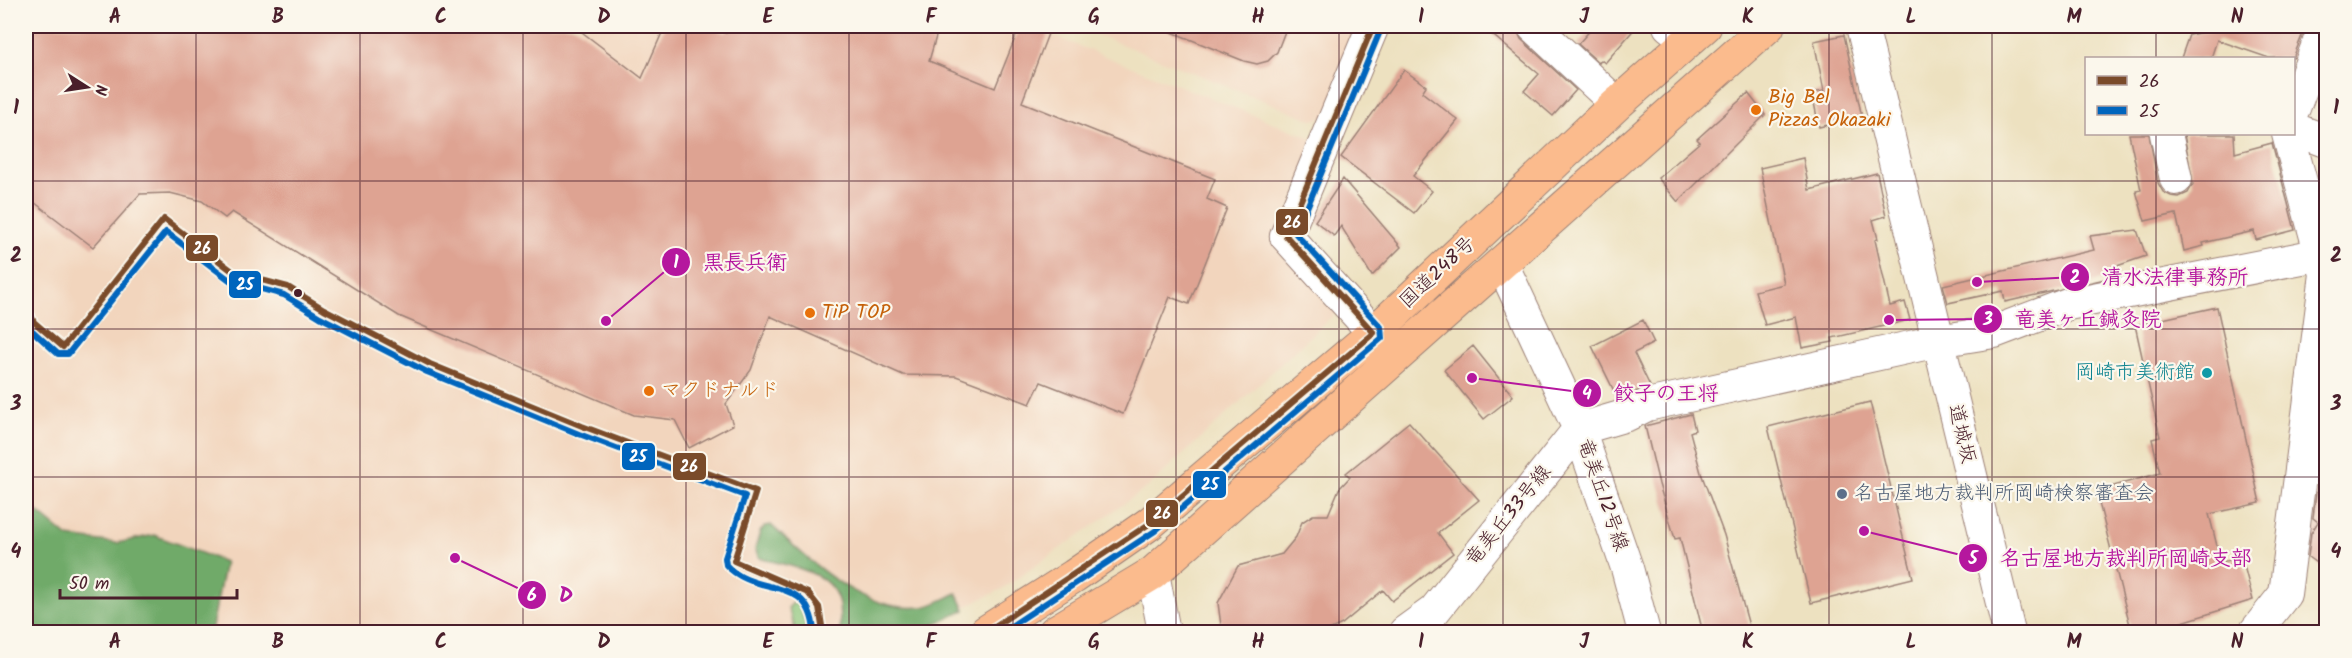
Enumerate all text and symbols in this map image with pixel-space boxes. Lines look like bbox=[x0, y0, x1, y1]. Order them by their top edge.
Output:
text: A bbox=[109, 2, 121, 34]
text: B bbox=[272, 2, 284, 34]
text: C bbox=[435, 2, 447, 34]
text: D bbox=[597, 2, 611, 34]
text: E bbox=[762, 2, 774, 34]
text: F bbox=[926, 2, 938, 34]
text: G bbox=[1088, 2, 1100, 34]
text: H bbox=[1251, 2, 1265, 34]
text: I bbox=[1418, 2, 1424, 34]
text: J bbox=[1579, 2, 1590, 34]
text: K bbox=[1742, 2, 1754, 34]
text: L bbox=[1906, 2, 1916, 34]
text: M bbox=[2066, 2, 2082, 34]
text: N bbox=[2231, 2, 2244, 34]
north arrow bbox=[57, 57, 117, 117]
legend bbox=[2085, 57, 2295, 135]
text: 26 bbox=[2139, 68, 2159, 97]
text: N bbox=[87, 82, 113, 97]
place label: Big Bel Pizzas Okazaki bbox=[1768, 82, 1892, 137]
text: 1 bbox=[13, 93, 19, 125]
text: 1 bbox=[2333, 93, 2339, 125]
text: 25 bbox=[2139, 98, 2160, 127]
marker: Big Bel Pizzas Okazaki bbox=[1749, 103, 1763, 117]
line badge: 26 bbox=[1275, 208, 1309, 236]
text: 26 bbox=[1283, 211, 1301, 236]
street label: 国道248号 bbox=[1392, 229, 1484, 317]
line badge: 26 bbox=[185, 234, 219, 262]
text: 26 bbox=[193, 237, 211, 262]
text: 2 bbox=[10, 241, 22, 273]
text: 2 bbox=[2330, 241, 2342, 273]
callout: 黒長兵衛 bbox=[661, 242, 799, 281]
text: 黒長兵衛 bbox=[703, 247, 787, 280]
text: 1 bbox=[673, 249, 679, 278]
callout: 清水法律事務所 bbox=[2060, 257, 2261, 296]
text: 清水法律事務所 bbox=[2102, 262, 2249, 295]
text: 2 bbox=[2070, 264, 2080, 293]
line badge: 25 bbox=[228, 270, 262, 299]
text: 25 bbox=[236, 273, 256, 298]
unlabelled marker bbox=[292, 287, 304, 299]
place label: TiP TOP bbox=[822, 297, 891, 329]
callout: 竜美ヶ丘鍼灸院 bbox=[1973, 299, 2174, 338]
text: 竜美ヶ丘鍼灸院 bbox=[2015, 304, 2162, 337]
marker: TiP TOP bbox=[803, 306, 817, 320]
text: 3 bbox=[1982, 306, 1993, 335]
place label: 岡崎市美術館 bbox=[2075, 357, 2195, 389]
marker: 岡崎市美術館 bbox=[2200, 366, 2214, 380]
callout: 餃子の王将 bbox=[1572, 374, 1731, 413]
place label: マクドナルド bbox=[661, 375, 779, 407]
text: 餃子の王将 bbox=[1614, 378, 1719, 411]
text: 4 bbox=[1582, 380, 1592, 409]
marker: マクドナルド bbox=[642, 384, 656, 398]
text: 3 bbox=[10, 389, 22, 421]
text: 3 bbox=[2330, 389, 2342, 421]
street label: 道城坂 bbox=[1938, 401, 1984, 467]
street label: 竜美丘12号線 bbox=[1568, 434, 1636, 556]
line badge: 25 bbox=[621, 442, 656, 471]
text: 25 bbox=[629, 445, 649, 470]
line badge: 26 bbox=[672, 452, 707, 481]
text: 26 bbox=[680, 455, 698, 480]
street label: 竜美丘33号線 bbox=[1458, 458, 1560, 574]
line badge: 25 bbox=[1192, 470, 1227, 499]
text: 25 bbox=[1201, 473, 1221, 498]
place label: 名古屋地方裁判所岡崎検察審査会 bbox=[1854, 478, 2154, 510]
marker: 名古屋地方裁判所岡崎検察審査会 bbox=[1835, 487, 1849, 501]
line badge: 26 bbox=[1145, 499, 1179, 528]
text: 26 bbox=[1153, 502, 1171, 527]
text: 4 bbox=[11, 537, 22, 569]
text: 4 bbox=[2331, 537, 2342, 569]
callout: 名古屋地方裁判所岡崎支部 bbox=[1958, 538, 2264, 577]
text: 名古屋地方裁判所岡崎支部 bbox=[2000, 543, 2252, 576]
text: 5 bbox=[1967, 545, 1979, 574]
scale bar bbox=[60, 562, 237, 600]
text: 50 m bbox=[69, 570, 109, 599]
callout: D bbox=[517, 575, 585, 614]
text: D bbox=[559, 580, 573, 613]
text: 6 bbox=[527, 582, 537, 611]
text: A bbox=[109, 627, 121, 658]
text: B bbox=[272, 627, 284, 658]
text: C bbox=[435, 627, 447, 658]
text: D bbox=[597, 627, 611, 658]
text: E bbox=[762, 627, 774, 658]
text: F bbox=[926, 627, 938, 658]
text: G bbox=[1088, 627, 1100, 658]
text: H bbox=[1251, 627, 1265, 658]
text: I bbox=[1418, 627, 1424, 658]
text: J bbox=[1579, 627, 1590, 658]
text: K bbox=[1742, 627, 1754, 658]
text: L bbox=[1906, 627, 1916, 658]
text: M bbox=[2066, 627, 2082, 658]
text: N bbox=[2231, 627, 2244, 658]

